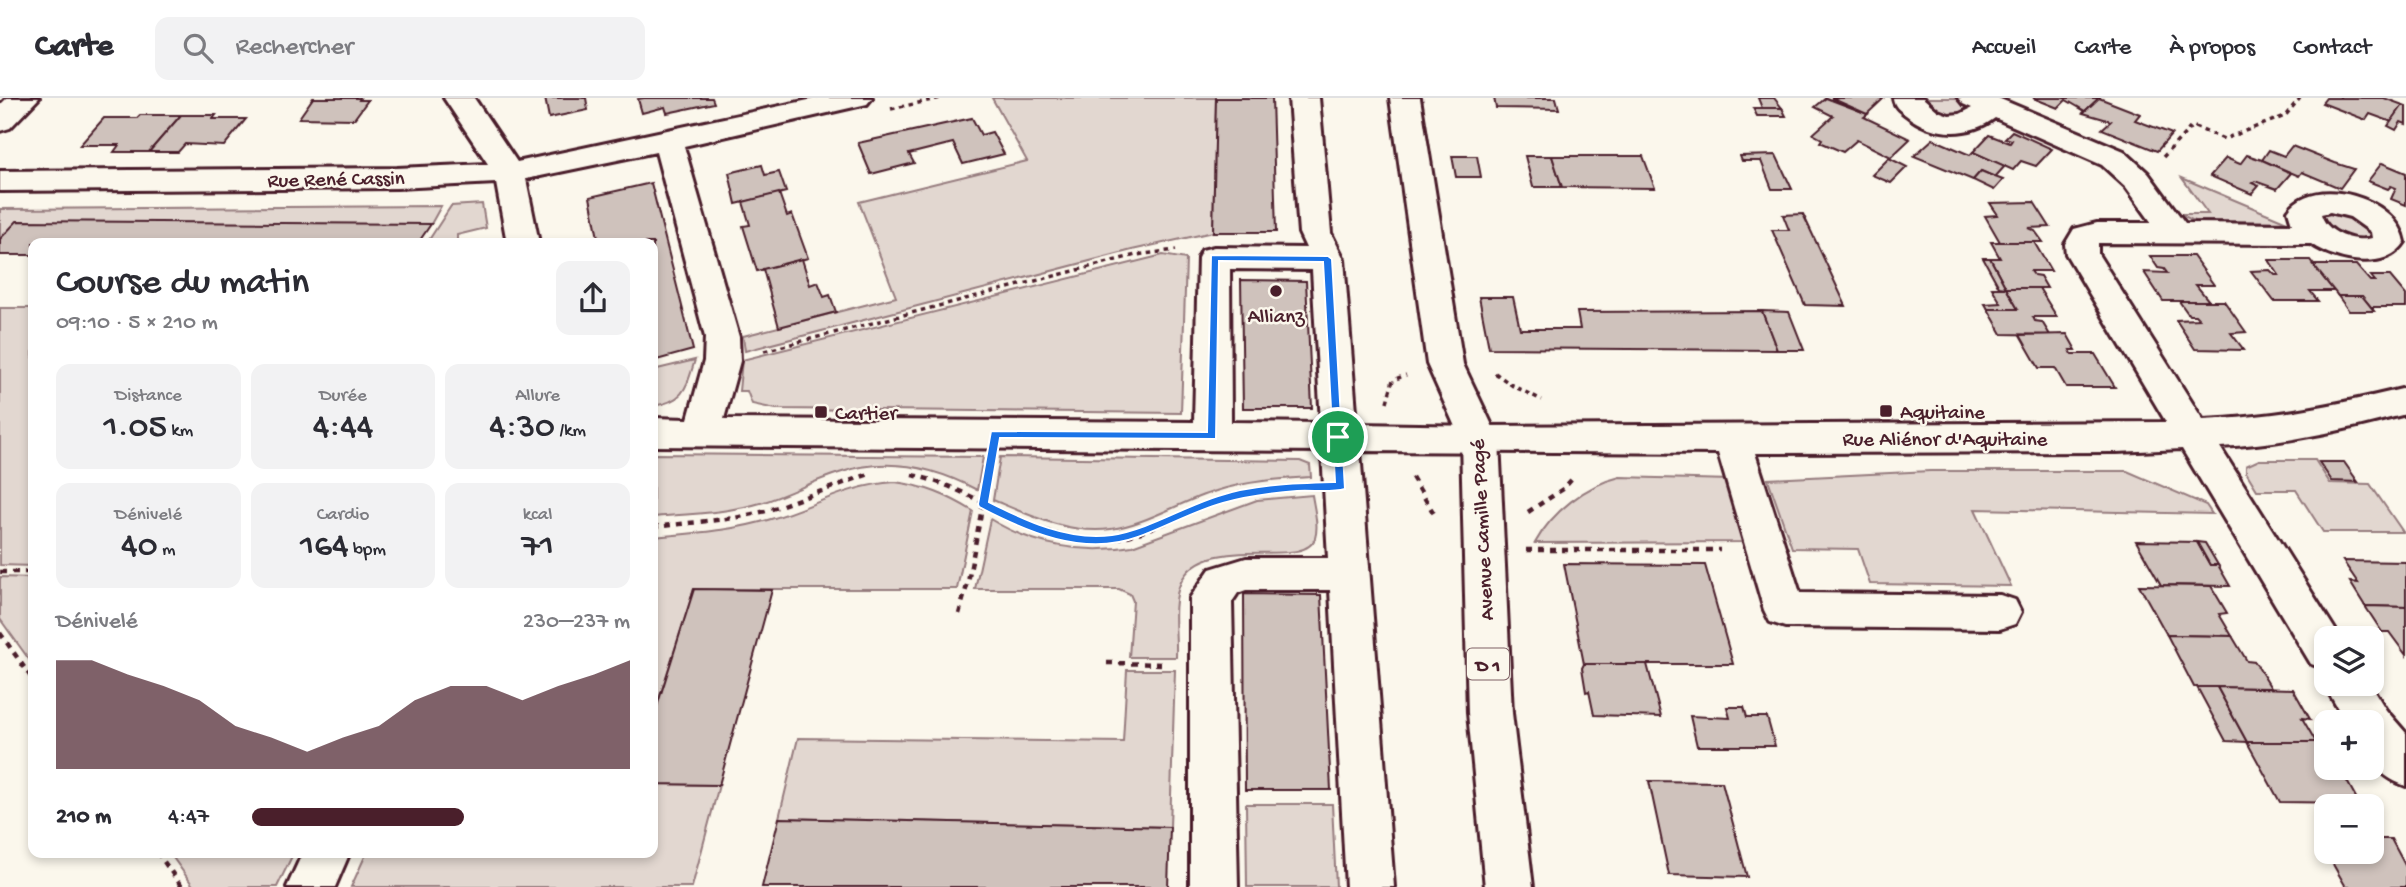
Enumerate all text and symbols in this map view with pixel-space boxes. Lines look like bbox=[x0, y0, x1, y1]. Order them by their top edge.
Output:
search box bbox=[155, 17, 645, 80]
text: Carte bbox=[35, 29, 113, 67]
icon: search bbox=[179, 29, 217, 67]
text: Rechercher bbox=[235, 33, 353, 64]
text: Accueil bbox=[1972, 34, 2036, 63]
text: Carte bbox=[2074, 34, 2131, 63]
text: À propos bbox=[2169, 34, 2255, 63]
text: Contact bbox=[2293, 34, 2371, 63]
street label: Rue René Cassin bbox=[267, 168, 405, 195]
button: share bbox=[556, 261, 630, 335]
text: Course du matin bbox=[56, 262, 309, 306]
marker: Allianz bbox=[1268, 283, 1284, 299]
place label: Allianz bbox=[1247, 306, 1305, 331]
text: 09:10 · 5 × 210 m bbox=[56, 310, 218, 337]
text: Distance bbox=[115, 385, 182, 408]
text: Durée bbox=[319, 385, 367, 408]
text: Allure bbox=[515, 385, 560, 408]
place label: Aquitaine bbox=[1900, 402, 1986, 427]
place label: Cartier bbox=[835, 403, 898, 428]
marker: Aquitaine bbox=[1878, 403, 1894, 419]
marker: Cartier bbox=[813, 404, 829, 420]
pin bbox=[1308, 407, 1368, 467]
text: 1.05 bbox=[103, 408, 167, 449]
text: 4:44 bbox=[313, 408, 373, 449]
text: 4:30 bbox=[489, 408, 555, 449]
icon: arrive bbox=[1319, 418, 1357, 456]
text: km bbox=[167, 420, 193, 443]
text: /km bbox=[555, 420, 586, 443]
street label: Rue Aliénor d'Aquitaine bbox=[1843, 429, 2049, 454]
street label: Avenue Camille Pagé bbox=[1467, 437, 1502, 621]
text: Dénivelé bbox=[115, 504, 182, 527]
text: Cardio bbox=[317, 504, 369, 527]
text: kcal bbox=[523, 504, 553, 527]
text: 40 bbox=[121, 527, 158, 568]
text: 164 bbox=[300, 527, 349, 568]
text: 71 bbox=[521, 527, 554, 568]
text: m bbox=[158, 539, 176, 562]
text: bpm bbox=[349, 539, 386, 562]
text: Dénivelé bbox=[56, 609, 138, 636]
text: 230–237 m bbox=[523, 609, 630, 636]
map controls bbox=[2314, 626, 2384, 864]
button: layers bbox=[2314, 626, 2384, 696]
road number: D 1 bbox=[1467, 649, 1509, 680]
button: + bbox=[2314, 710, 2384, 780]
button: − bbox=[2314, 794, 2384, 864]
text: 210 m bbox=[56, 804, 111, 831]
text: 4:47 bbox=[168, 804, 209, 831]

